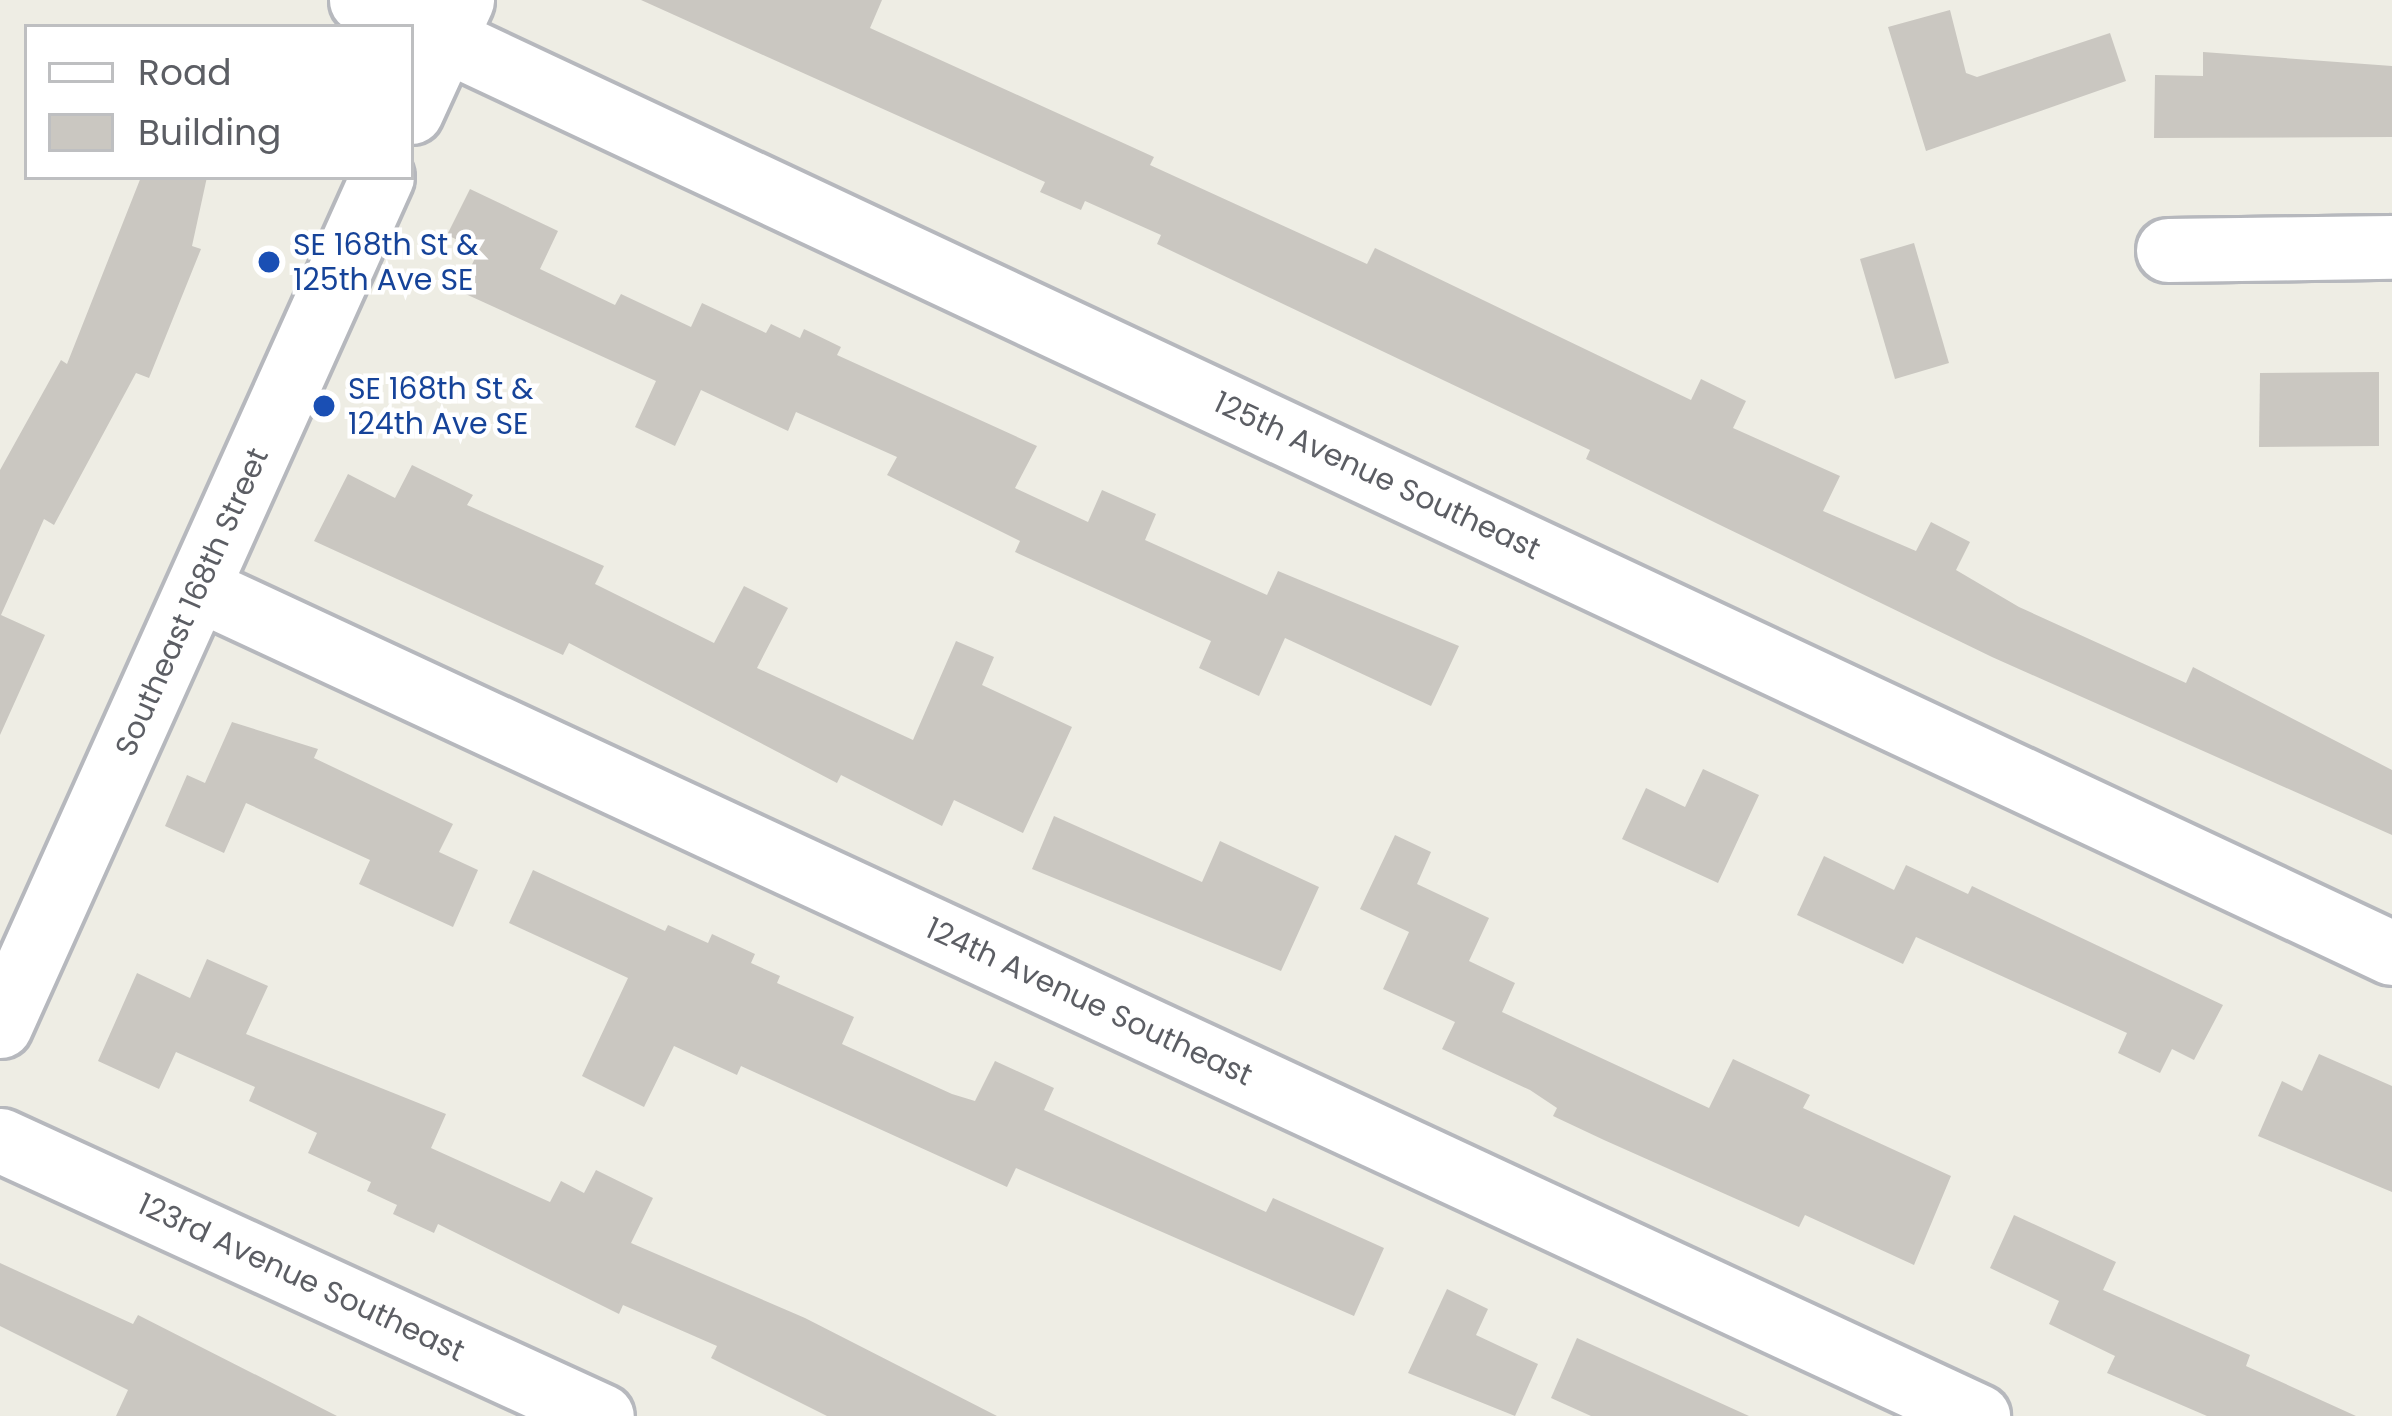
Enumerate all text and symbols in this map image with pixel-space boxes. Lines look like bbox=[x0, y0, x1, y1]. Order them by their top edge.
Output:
legend bbox=[24, 24, 414, 180]
text: Road bbox=[138, 47, 232, 98]
text: Building bbox=[138, 107, 281, 158]
place label: SE 168th St & 125th Ave SE bbox=[293, 227, 478, 298]
marker: SE 168th St & 125th Ave SE bbox=[256, 249, 282, 275]
place label: SE 168th St & 124th Ave SE bbox=[348, 371, 533, 442]
street label: 125th Avenue Southeast bbox=[1208, 384, 1546, 568]
marker: SE 168th St & 124th Ave SE bbox=[311, 393, 337, 419]
street label: Southeast 168th Street bbox=[108, 443, 276, 761]
street label: 124th Avenue Southeast bbox=[920, 910, 1258, 1094]
street label: 123rd Avenue Southeast bbox=[132, 1186, 470, 1370]

